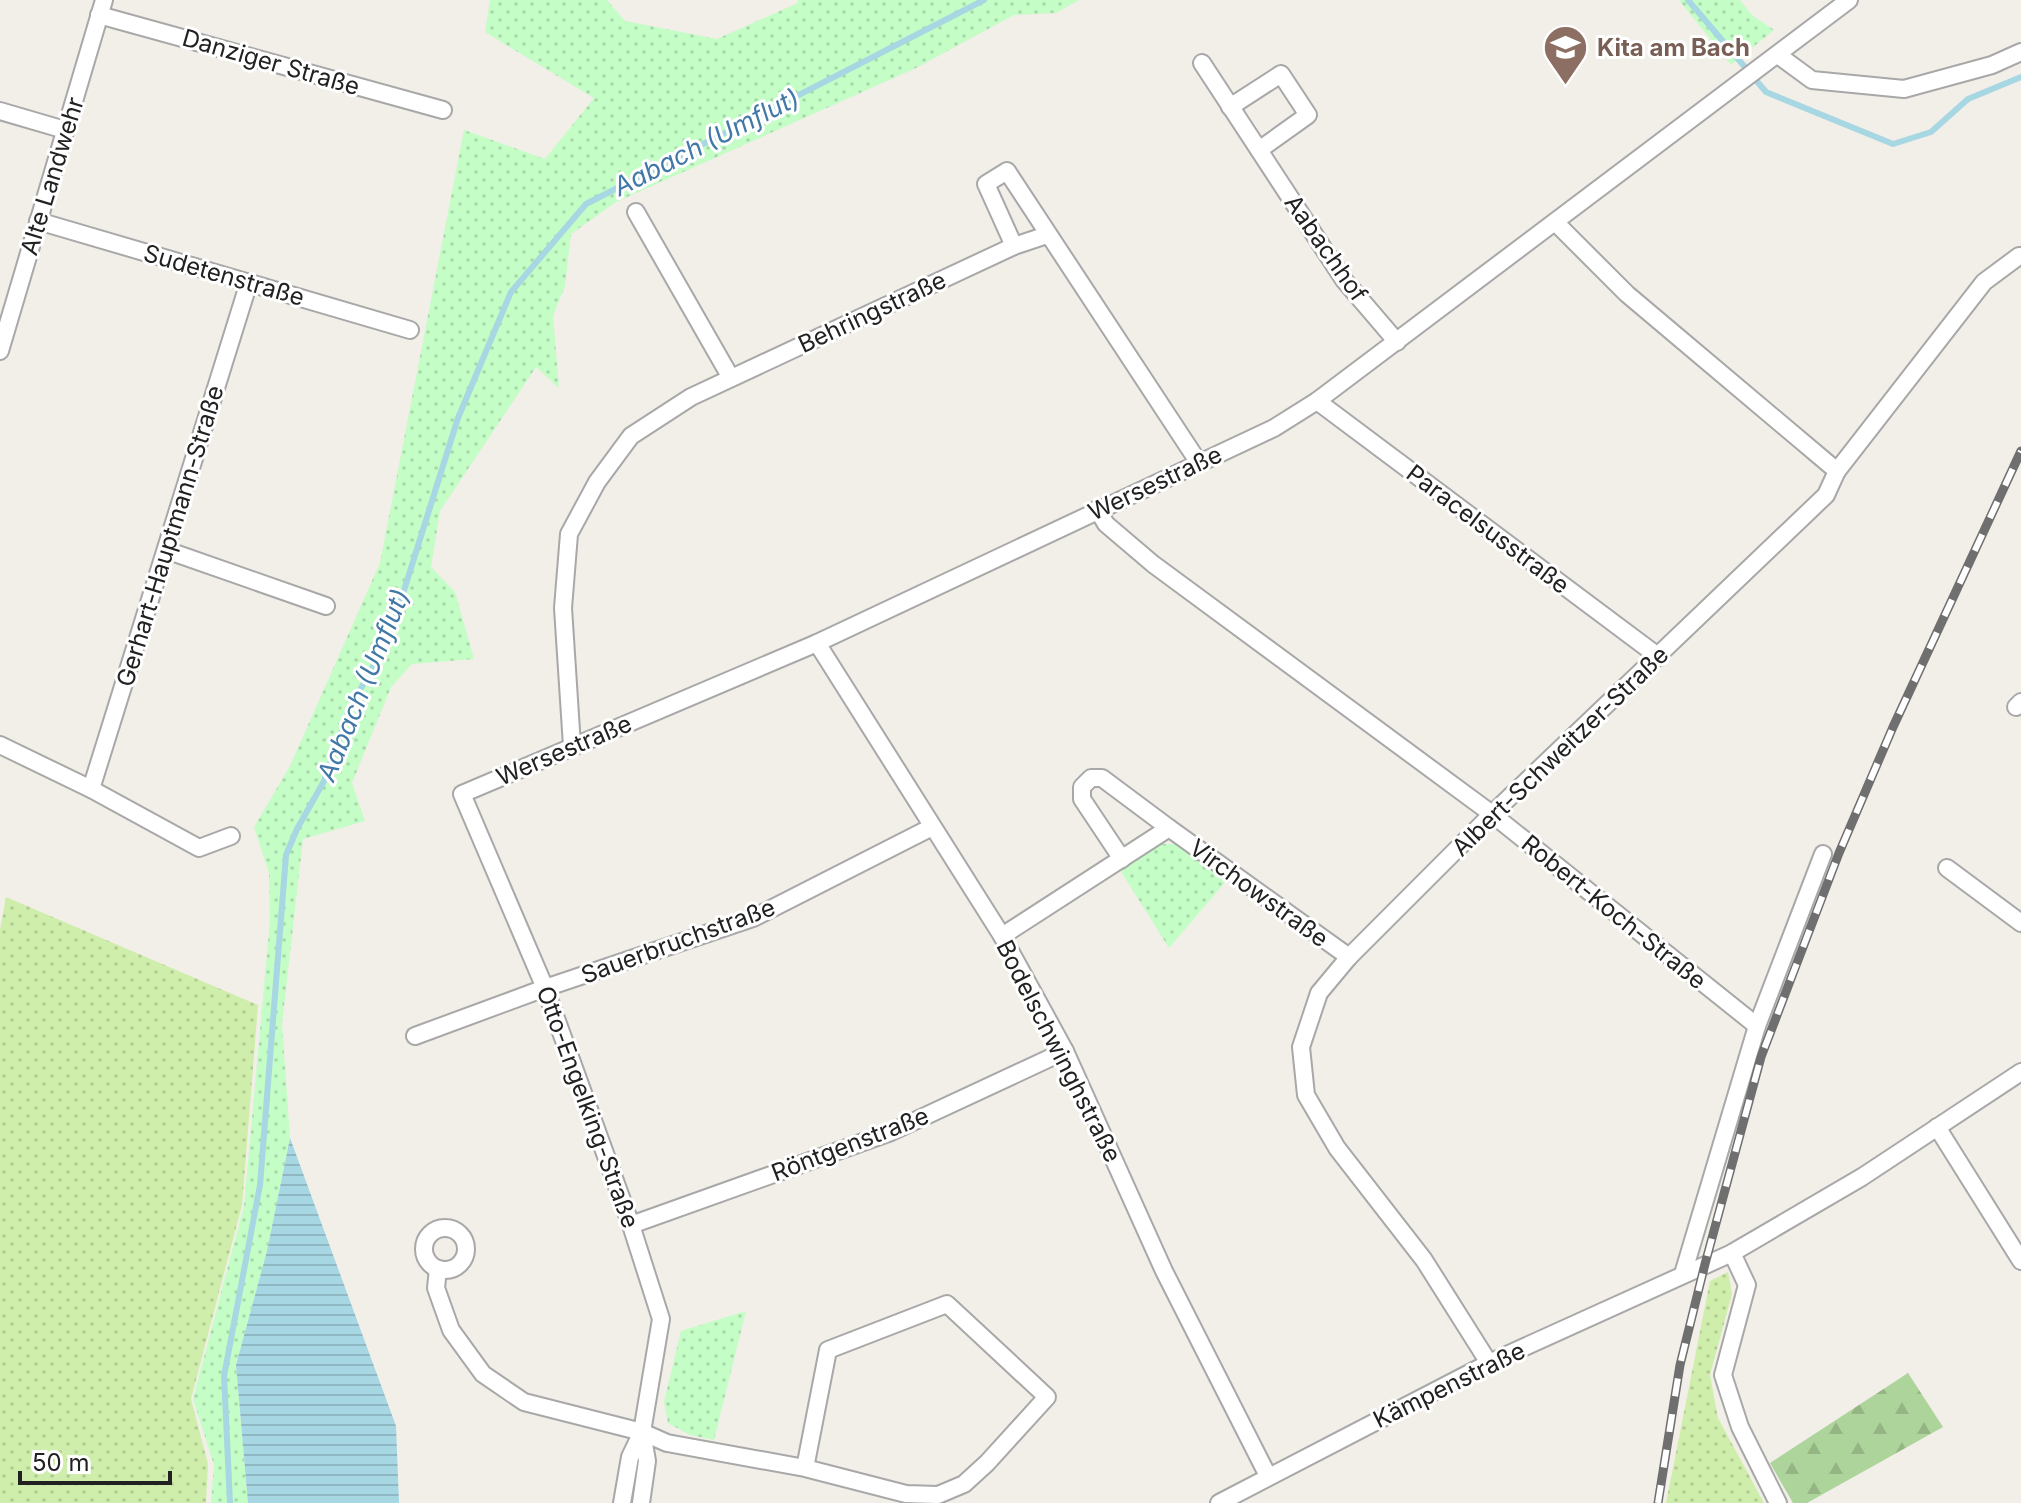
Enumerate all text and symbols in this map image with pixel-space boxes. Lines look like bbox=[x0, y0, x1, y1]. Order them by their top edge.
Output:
street label: Danziger Straße bbox=[179, 23, 363, 101]
school or university icon: Kita am Bach bbox=[1542, 23, 1590, 86]
place label: Kita am Bach bbox=[1597, 33, 1750, 62]
water label: Aabach (Umflut) bbox=[607, 82, 804, 203]
street label: Alte Landwehr bbox=[14, 94, 90, 258]
street label: Aabachhof bbox=[1279, 189, 1373, 307]
street label: Sudetenstraße bbox=[140, 238, 308, 312]
street label: Behringstraße bbox=[793, 265, 951, 359]
street label: Gerhart-Hauptmann-Straße bbox=[110, 382, 230, 690]
street label: Wersestraße bbox=[1084, 439, 1226, 527]
street label: Paracelsusstraße bbox=[1401, 458, 1575, 600]
water label: Aabach (Umflut) bbox=[310, 584, 416, 786]
street label: Albert-Schweitzer-Straße bbox=[1446, 640, 1674, 862]
street label: Wersestraße bbox=[492, 709, 636, 791]
street label: Robert-Koch-Straße bbox=[1516, 829, 1712, 995]
street label: Virchowstraße bbox=[1184, 833, 1334, 953]
street label: Sauerbruchstraße bbox=[577, 892, 779, 990]
street label: Bodelschwinghstraße bbox=[990, 935, 1128, 1167]
street label: Otto-Engelking-Straße bbox=[531, 982, 645, 1232]
street label: Röntgenstraße bbox=[767, 1101, 933, 1187]
street label: Kämpenstraße bbox=[1368, 1336, 1530, 1434]
scale bar bbox=[20, 1435, 170, 1485]
text: 50 m bbox=[32, 1448, 90, 1477]

